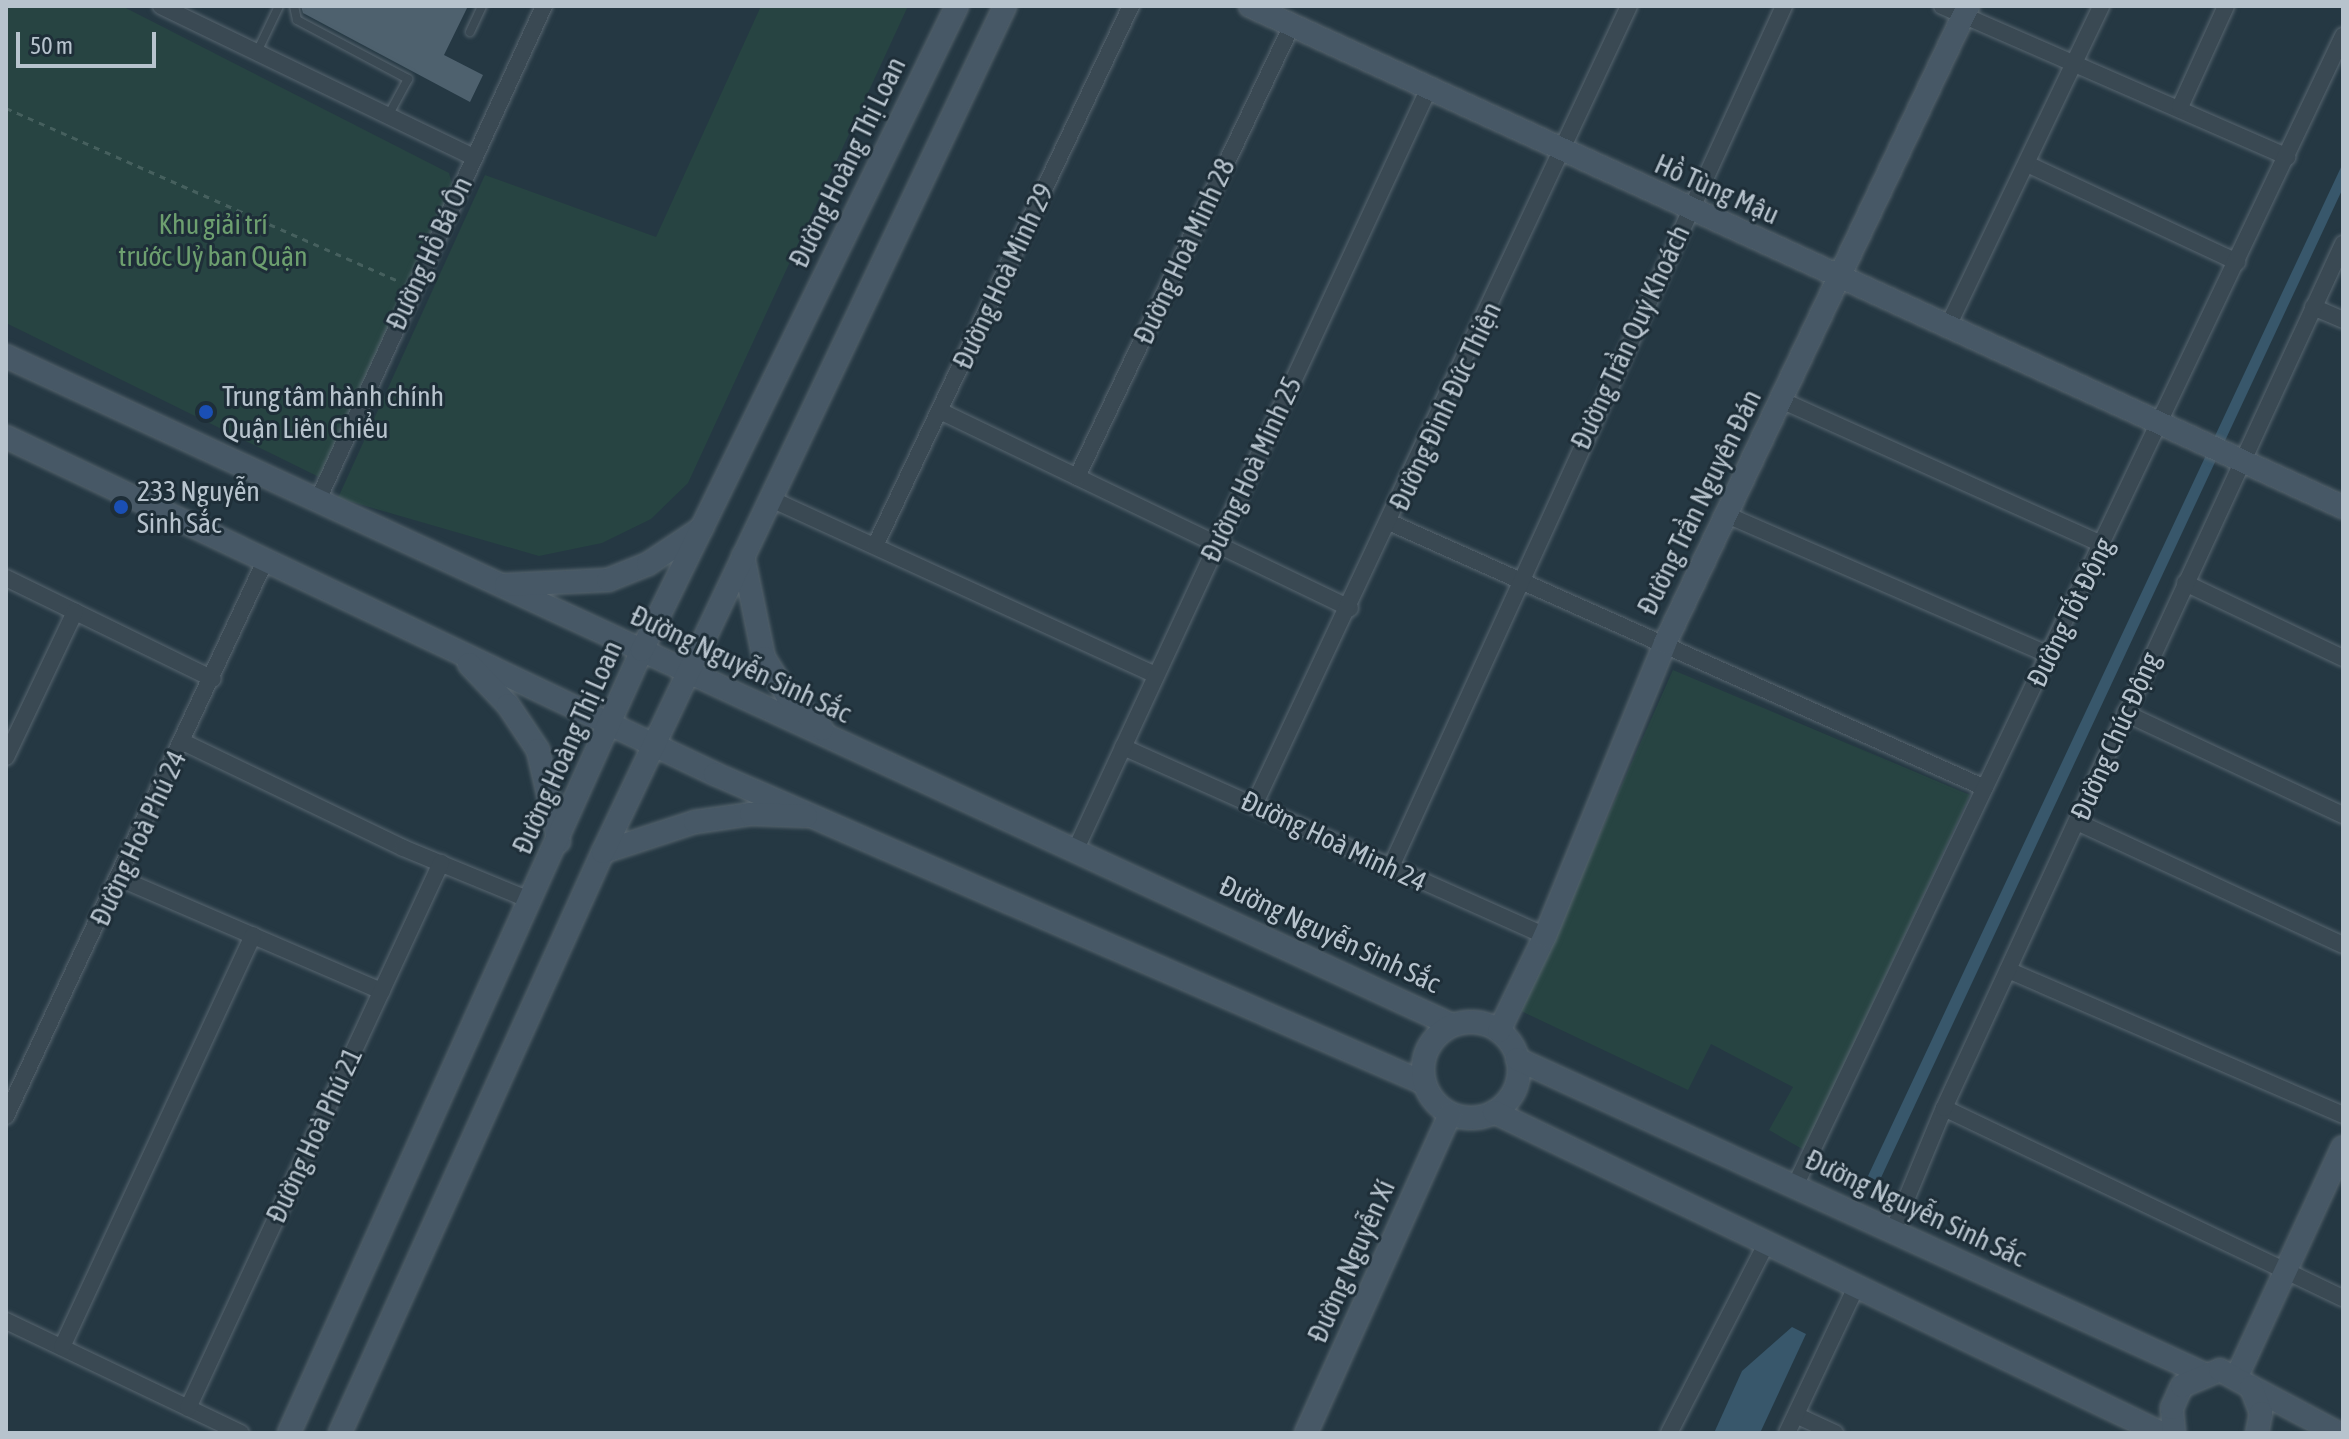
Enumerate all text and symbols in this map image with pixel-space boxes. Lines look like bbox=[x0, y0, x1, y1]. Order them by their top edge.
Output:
scale bar bbox=[20, 16, 160, 66]
text: 50 m bbox=[30, 32, 73, 59]
street label: Đường Hoàng Thị Loan bbox=[782, 51, 912, 273]
street label: Hồ Tùng Mậu bbox=[1650, 147, 1784, 231]
street label: Đường Hoà Minh 28 bbox=[1126, 153, 1242, 349]
street label: Đường Hồ Bá Ôn bbox=[379, 171, 479, 335]
street label: Đường Hoà Minh 29 bbox=[945, 178, 1061, 374]
park label: Khu giải trí trước Uỷ ban Quận bbox=[118, 207, 308, 273]
street label: Đường Trần Quý Khoách bbox=[1563, 220, 1697, 454]
street label: Đường Đinh Đức Thiện bbox=[1382, 296, 1508, 516]
street label: Đường Hoà Minh 25 bbox=[1193, 371, 1309, 567]
place label: Trung tâm hành chính Quận Liên Chiểu bbox=[222, 379, 444, 445]
street label: Đường Trần Nguyên Đán bbox=[1630, 384, 1768, 620]
marker: Trung tâm hành chính Quận Liên Chiểu bbox=[197, 403, 215, 421]
place label: 233 Nguyễn Sinh Sắc bbox=[137, 474, 260, 540]
marker: 233 Nguyễn Sinh Sắc bbox=[112, 498, 130, 516]
street label: Đường Tốt Động bbox=[2019, 532, 2121, 692]
street label: Đường Nguyễn Sinh Sắc bbox=[625, 598, 857, 730]
street label: Đường Hoàng Thị Loan bbox=[505, 635, 629, 859]
street label: Đường Chúc Động bbox=[2063, 647, 2167, 825]
street label: Đường Hoà Phú 24 bbox=[83, 745, 193, 931]
street label: Đường Hoà Minh 24 bbox=[1236, 783, 1432, 899]
street label: Đường Nguyễn Sinh Sắc bbox=[1214, 868, 1446, 1000]
street label: Đường Hoà Phú 21 bbox=[259, 1042, 369, 1228]
street label: Đường Nguyễn Sinh Sắc bbox=[1800, 1142, 2032, 1274]
street label: Đường Nguyễn Xí bbox=[1300, 1175, 1402, 1347]

